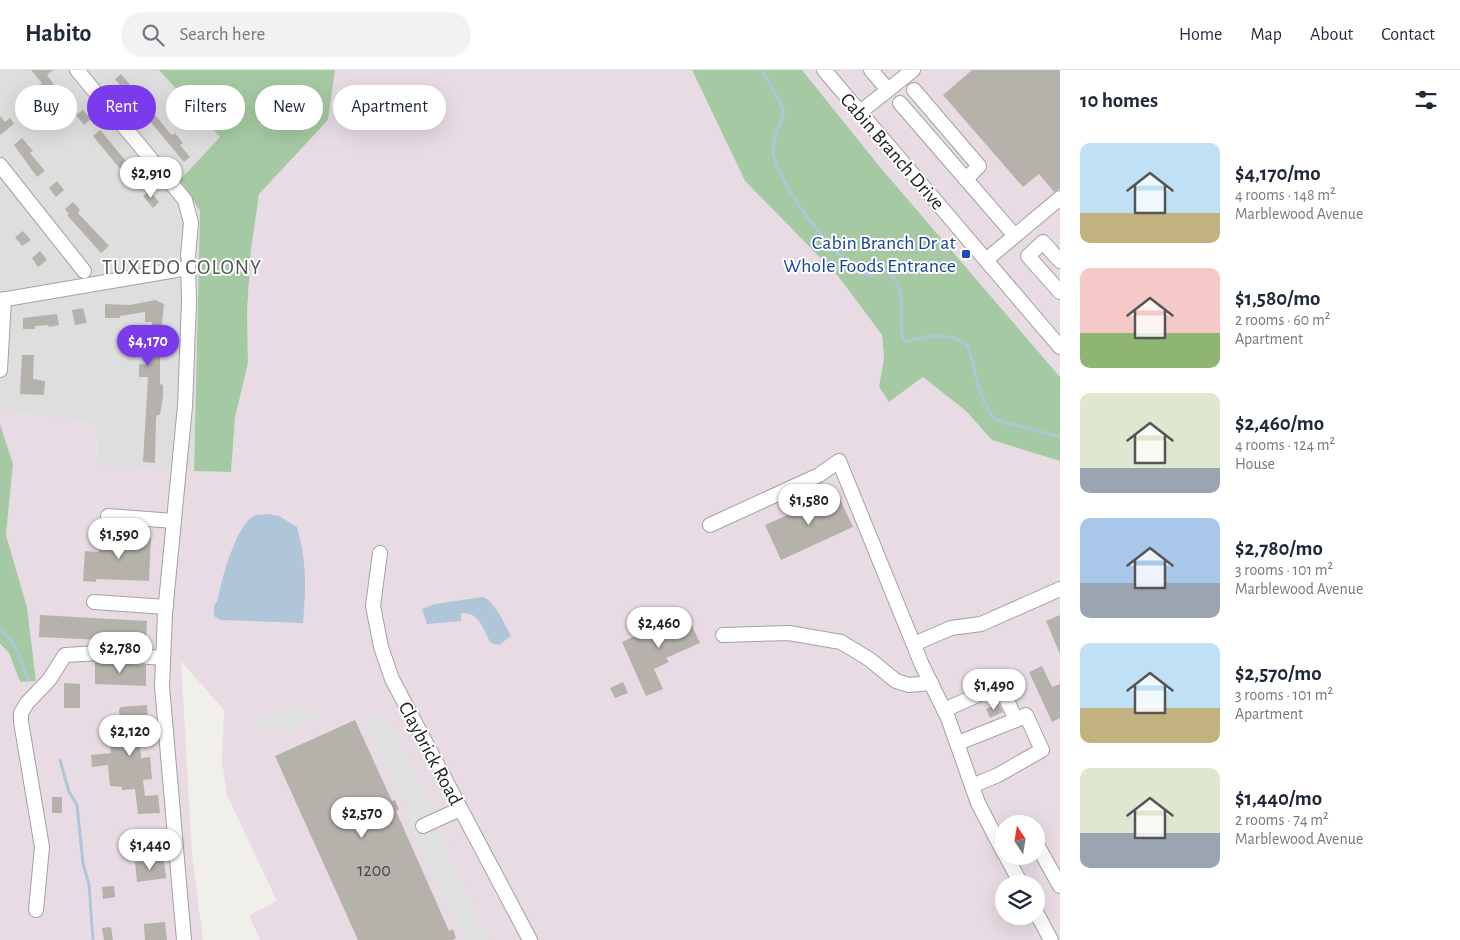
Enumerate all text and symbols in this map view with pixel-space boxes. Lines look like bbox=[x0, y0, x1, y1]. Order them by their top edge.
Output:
search box bbox=[121, 12, 471, 57]
icon: search bbox=[139, 21, 167, 49]
text: Habito bbox=[25, 22, 91, 46]
text: Search here bbox=[179, 25, 265, 44]
text: Home bbox=[1179, 26, 1222, 44]
text: Map bbox=[1250, 26, 1282, 44]
text: About bbox=[1310, 26, 1353, 44]
text: Contact bbox=[1381, 26, 1435, 44]
chip: Buy bbox=[15, 85, 77, 130]
chip: Rent bbox=[87, 85, 156, 130]
chip: Filters bbox=[166, 85, 245, 130]
chip: New bbox=[255, 85, 323, 130]
chip: Apartment bbox=[333, 85, 446, 130]
icon: filters bbox=[1412, 86, 1440, 114]
street label: Cabin Branch Drive bbox=[836, 89, 948, 214]
text: 10 homes bbox=[1080, 90, 1158, 111]
pin: $2,910 bbox=[110, 156, 192, 199]
icon: home bbox=[1120, 163, 1180, 223]
text: $4,170/mo bbox=[1235, 163, 1321, 184]
text: $2,910 bbox=[131, 165, 171, 181]
text: 4 rooms · 148 m² bbox=[1235, 187, 1336, 203]
text: Marblewood Avenue bbox=[1235, 206, 1363, 222]
place label: Cabin Branch Dr at Whole Foods Entrance bbox=[783, 233, 957, 276]
marker: Cabin Branch Dr at Whole Foods Entrance bbox=[960, 248, 972, 260]
district label: TUXEDO COLONY bbox=[102, 257, 262, 278]
icon: home bbox=[1120, 288, 1180, 348]
text: $1,580/mo bbox=[1235, 288, 1320, 309]
text: 2 rooms · 60 m² bbox=[1235, 312, 1330, 328]
pin: $4,170 bbox=[107, 324, 189, 367]
text: Apartment bbox=[1235, 331, 1303, 347]
text: $4,170 bbox=[128, 333, 168, 349]
icon: home bbox=[1120, 413, 1180, 473]
text: $2,460/mo bbox=[1235, 413, 1324, 434]
text: 4 rooms · 124 m² bbox=[1235, 437, 1335, 453]
text: House bbox=[1235, 456, 1275, 472]
pin: $1,580 bbox=[768, 484, 850, 526]
text: $1,580 bbox=[789, 492, 829, 508]
pin: $1,590 bbox=[78, 518, 160, 560]
text: $1,590 bbox=[99, 526, 139, 542]
icon: home bbox=[1120, 538, 1180, 598]
text: $2,780/mo bbox=[1235, 538, 1323, 559]
text: 3 rooms · 101 m² bbox=[1235, 562, 1333, 578]
text: Marblewood Avenue bbox=[1235, 581, 1363, 597]
pin: $2,460 bbox=[618, 606, 700, 649]
text: $2,460 bbox=[638, 615, 680, 631]
pin: $2,780 bbox=[79, 632, 161, 674]
text: $2,780 bbox=[99, 640, 141, 656]
icon: home bbox=[1120, 663, 1180, 723]
text: $2,570/mo bbox=[1235, 663, 1322, 684]
pin: $1,490 bbox=[953, 668, 1035, 711]
text: $1,490 bbox=[974, 677, 1014, 693]
text: 3 rooms · 101 m² bbox=[1235, 687, 1333, 703]
street label: Claybrick Road bbox=[394, 698, 466, 809]
text: Apartment bbox=[1235, 706, 1303, 722]
pin: $2,120 bbox=[89, 714, 171, 757]
text: $2,120 bbox=[110, 723, 150, 739]
icon: home bbox=[1120, 788, 1180, 848]
text: $1,440/mo bbox=[1235, 788, 1322, 809]
pin: $2,570 bbox=[321, 796, 403, 839]
text: $2,570 bbox=[342, 805, 382, 821]
text: 2 rooms · 74 m² bbox=[1235, 812, 1329, 828]
north arrow bbox=[995, 815, 1045, 865]
map controls bbox=[995, 815, 1045, 925]
pin: $1,440 bbox=[109, 828, 191, 871]
text: Marblewood Avenue bbox=[1235, 831, 1363, 847]
text: $1,440 bbox=[129, 837, 171, 853]
house number: 1200 bbox=[357, 862, 391, 880]
button: layers bbox=[995, 875, 1045, 925]

